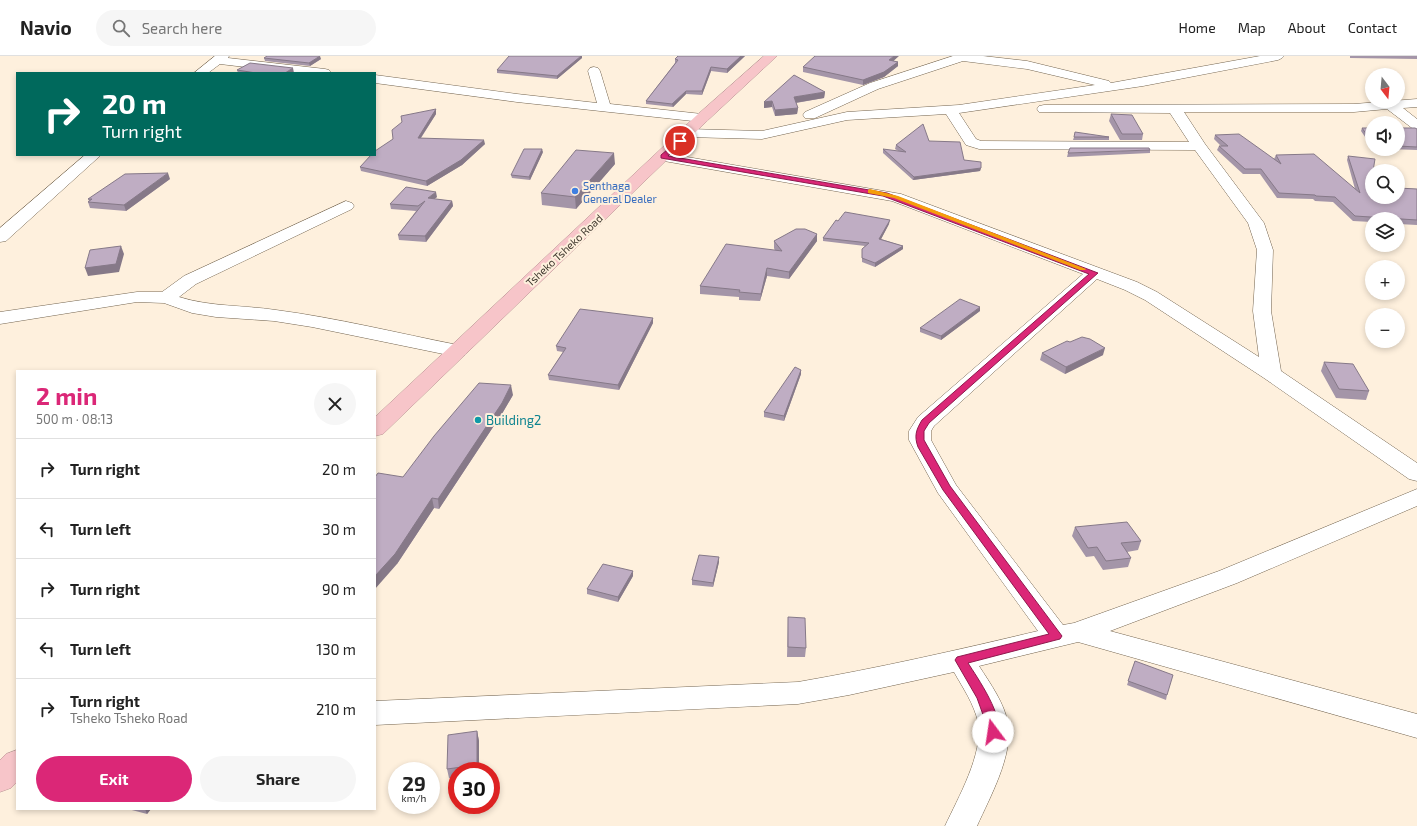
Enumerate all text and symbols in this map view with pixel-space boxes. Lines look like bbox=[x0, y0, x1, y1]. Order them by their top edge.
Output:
search box bbox=[96, 10, 376, 46]
text: Navio bbox=[20, 16, 72, 39]
icon: search bbox=[110, 17, 132, 39]
text: Search here bbox=[142, 19, 222, 37]
text: Home bbox=[1179, 19, 1216, 36]
text: Map bbox=[1238, 19, 1266, 36]
text: About bbox=[1288, 19, 1326, 36]
text: Contact bbox=[1348, 19, 1397, 36]
north arrow bbox=[1365, 68, 1405, 108]
map controls bbox=[1365, 68, 1405, 348]
text: 20 m bbox=[102, 86, 167, 120]
icon: right bbox=[36, 88, 88, 140]
button: sound bbox=[1365, 116, 1405, 156]
text: Turn right bbox=[102, 120, 182, 142]
pin bbox=[663, 124, 697, 158]
icon: arrive bbox=[669, 130, 691, 152]
button: search bbox=[1365, 164, 1405, 204]
place label: Senthaga General Dealer bbox=[583, 179, 657, 205]
marker: Senthaga General Dealer bbox=[570, 186, 580, 196]
street label: Tsheko Tsheko Road bbox=[523, 211, 605, 289]
button: layers bbox=[1365, 212, 1405, 252]
button: + bbox=[1365, 260, 1405, 300]
button: − bbox=[1365, 308, 1405, 348]
text: 2 min bbox=[36, 381, 97, 410]
button: close bbox=[314, 383, 356, 425]
text: 500 m · 08:13 bbox=[36, 411, 113, 427]
place label: Building2 bbox=[486, 412, 541, 428]
marker: Building2 bbox=[473, 415, 483, 425]
icon: right bbox=[36, 458, 58, 480]
text: Turn right bbox=[70, 460, 140, 478]
text: 20 m bbox=[322, 460, 356, 478]
icon: left bbox=[36, 518, 58, 540]
text: Turn left bbox=[70, 520, 131, 538]
text: 30 m bbox=[322, 520, 356, 538]
icon: right bbox=[36, 578, 58, 600]
text: Turn right bbox=[70, 580, 140, 598]
text: 90 m bbox=[322, 580, 356, 598]
icon: left bbox=[36, 638, 58, 660]
text: Turn left bbox=[70, 640, 131, 658]
text: 130 m bbox=[316, 640, 356, 658]
text: Turn right bbox=[70, 692, 140, 710]
icon: right bbox=[36, 698, 58, 720]
text: 210 m bbox=[316, 700, 356, 718]
text: Tsheko Tsheko Road bbox=[70, 710, 188, 726]
position arrow bbox=[972, 711, 1014, 753]
button: Exit bbox=[36, 756, 192, 802]
button: Share bbox=[200, 756, 356, 802]
speed limit sign: 30 bbox=[448, 762, 500, 814]
text: 29 bbox=[402, 771, 426, 795]
text: km/h bbox=[402, 792, 426, 804]

